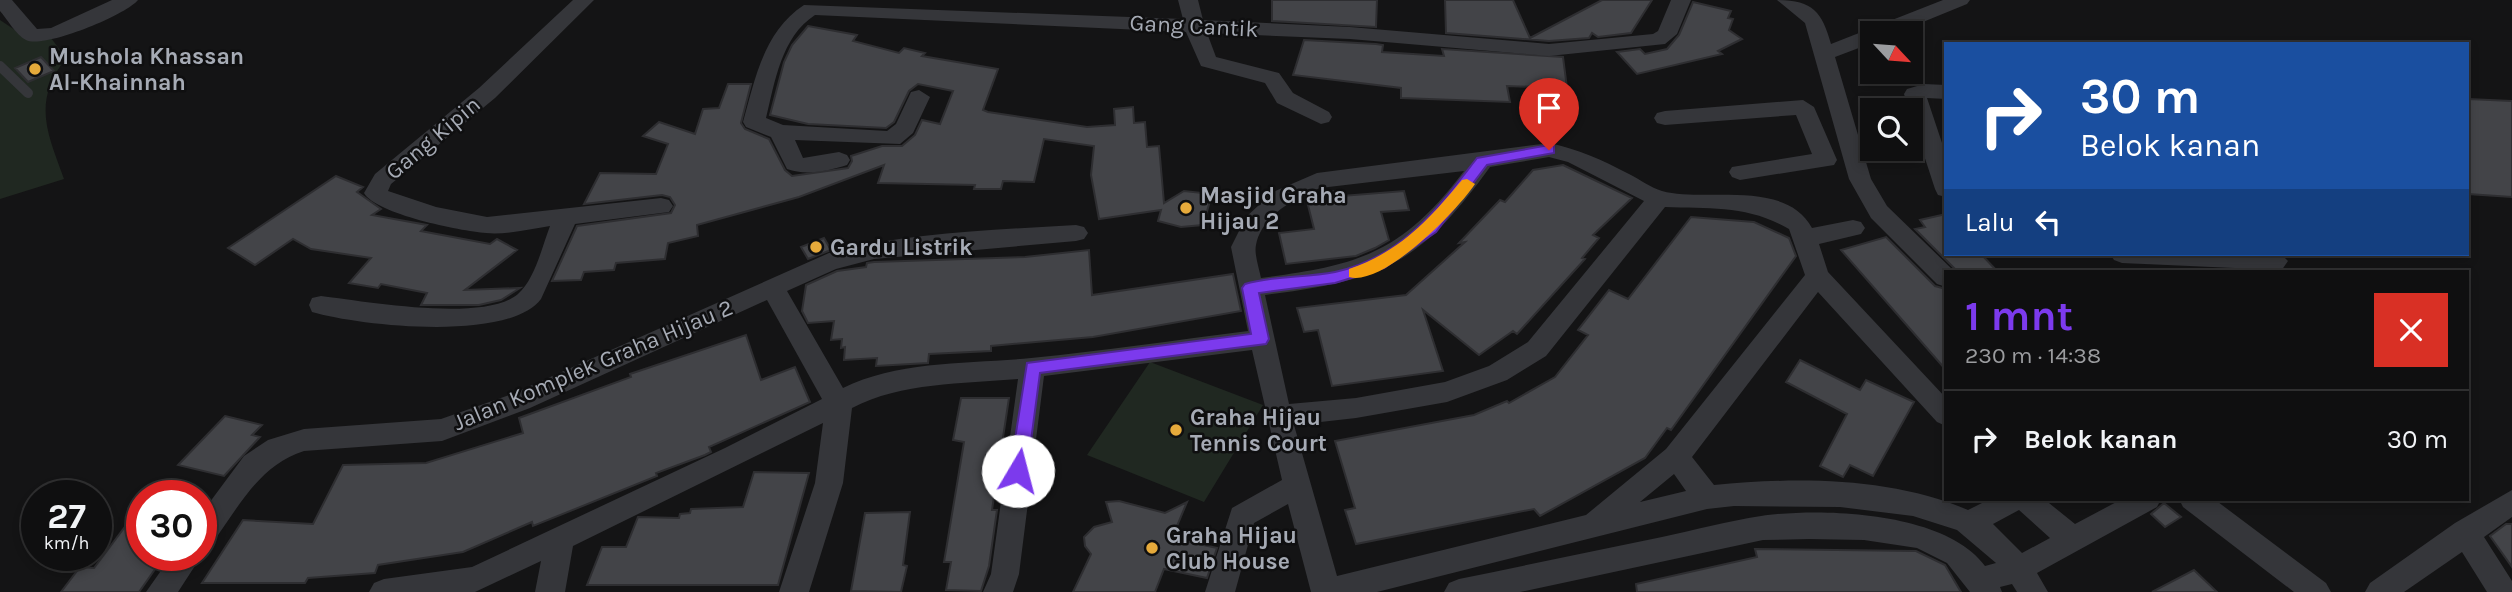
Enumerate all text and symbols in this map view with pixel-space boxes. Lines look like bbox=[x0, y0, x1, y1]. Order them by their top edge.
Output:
street label: Gang Cantik bbox=[1129, 9, 1259, 43]
north arrow bbox=[1860, 21, 1923, 84]
map controls bbox=[1860, 21, 1923, 161]
place label: Mushola Khassan Al-Khainnah bbox=[49, 43, 244, 96]
marker: Mushola Khassan Al-Khainnah bbox=[27, 61, 43, 77]
text: 30 m bbox=[2080, 68, 2200, 125]
icon: right bbox=[1965, 70, 2056, 161]
pin bbox=[1519, 78, 1579, 150]
icon: arrive bbox=[1530, 89, 1568, 127]
street label: Gang Kipin bbox=[380, 91, 486, 185]
button: search bbox=[1860, 98, 1923, 161]
text: Belok kanan bbox=[2080, 127, 2260, 164]
place label: Masjid Graha Hijau 2 bbox=[1200, 182, 1347, 235]
marker: Masjid Graha Hijau 2 bbox=[1178, 200, 1194, 216]
icon: left bbox=[2029, 203, 2067, 241]
text: Lalu bbox=[1965, 207, 2015, 238]
place label: Gardu Listrik bbox=[830, 234, 973, 261]
marker: Gardu Listrik bbox=[808, 239, 824, 255]
text: 1 mnt bbox=[1965, 291, 2073, 341]
button: close bbox=[2374, 293, 2448, 367]
street label: Jalan Komplek Graha Hijau 2 bbox=[449, 294, 737, 436]
text: 230 m · 14:38 bbox=[1965, 342, 2101, 369]
place label: Graha Hijau Tennis Court bbox=[1190, 404, 1327, 457]
icon: right bbox=[1965, 420, 2003, 458]
marker: Graha Hijau Tennis Court bbox=[1168, 422, 1184, 438]
text: Belok kanan bbox=[2024, 424, 2177, 455]
text: 30 m bbox=[2387, 424, 2448, 455]
position arrow bbox=[981, 434, 1055, 508]
speed limit sign: 30 bbox=[126, 480, 217, 571]
text: 27 bbox=[47, 496, 86, 537]
place label: Graha Hijau Club House bbox=[1166, 522, 1297, 575]
text: km/h bbox=[44, 532, 89, 554]
marker: Graha Hijau Club House bbox=[1144, 540, 1160, 556]

